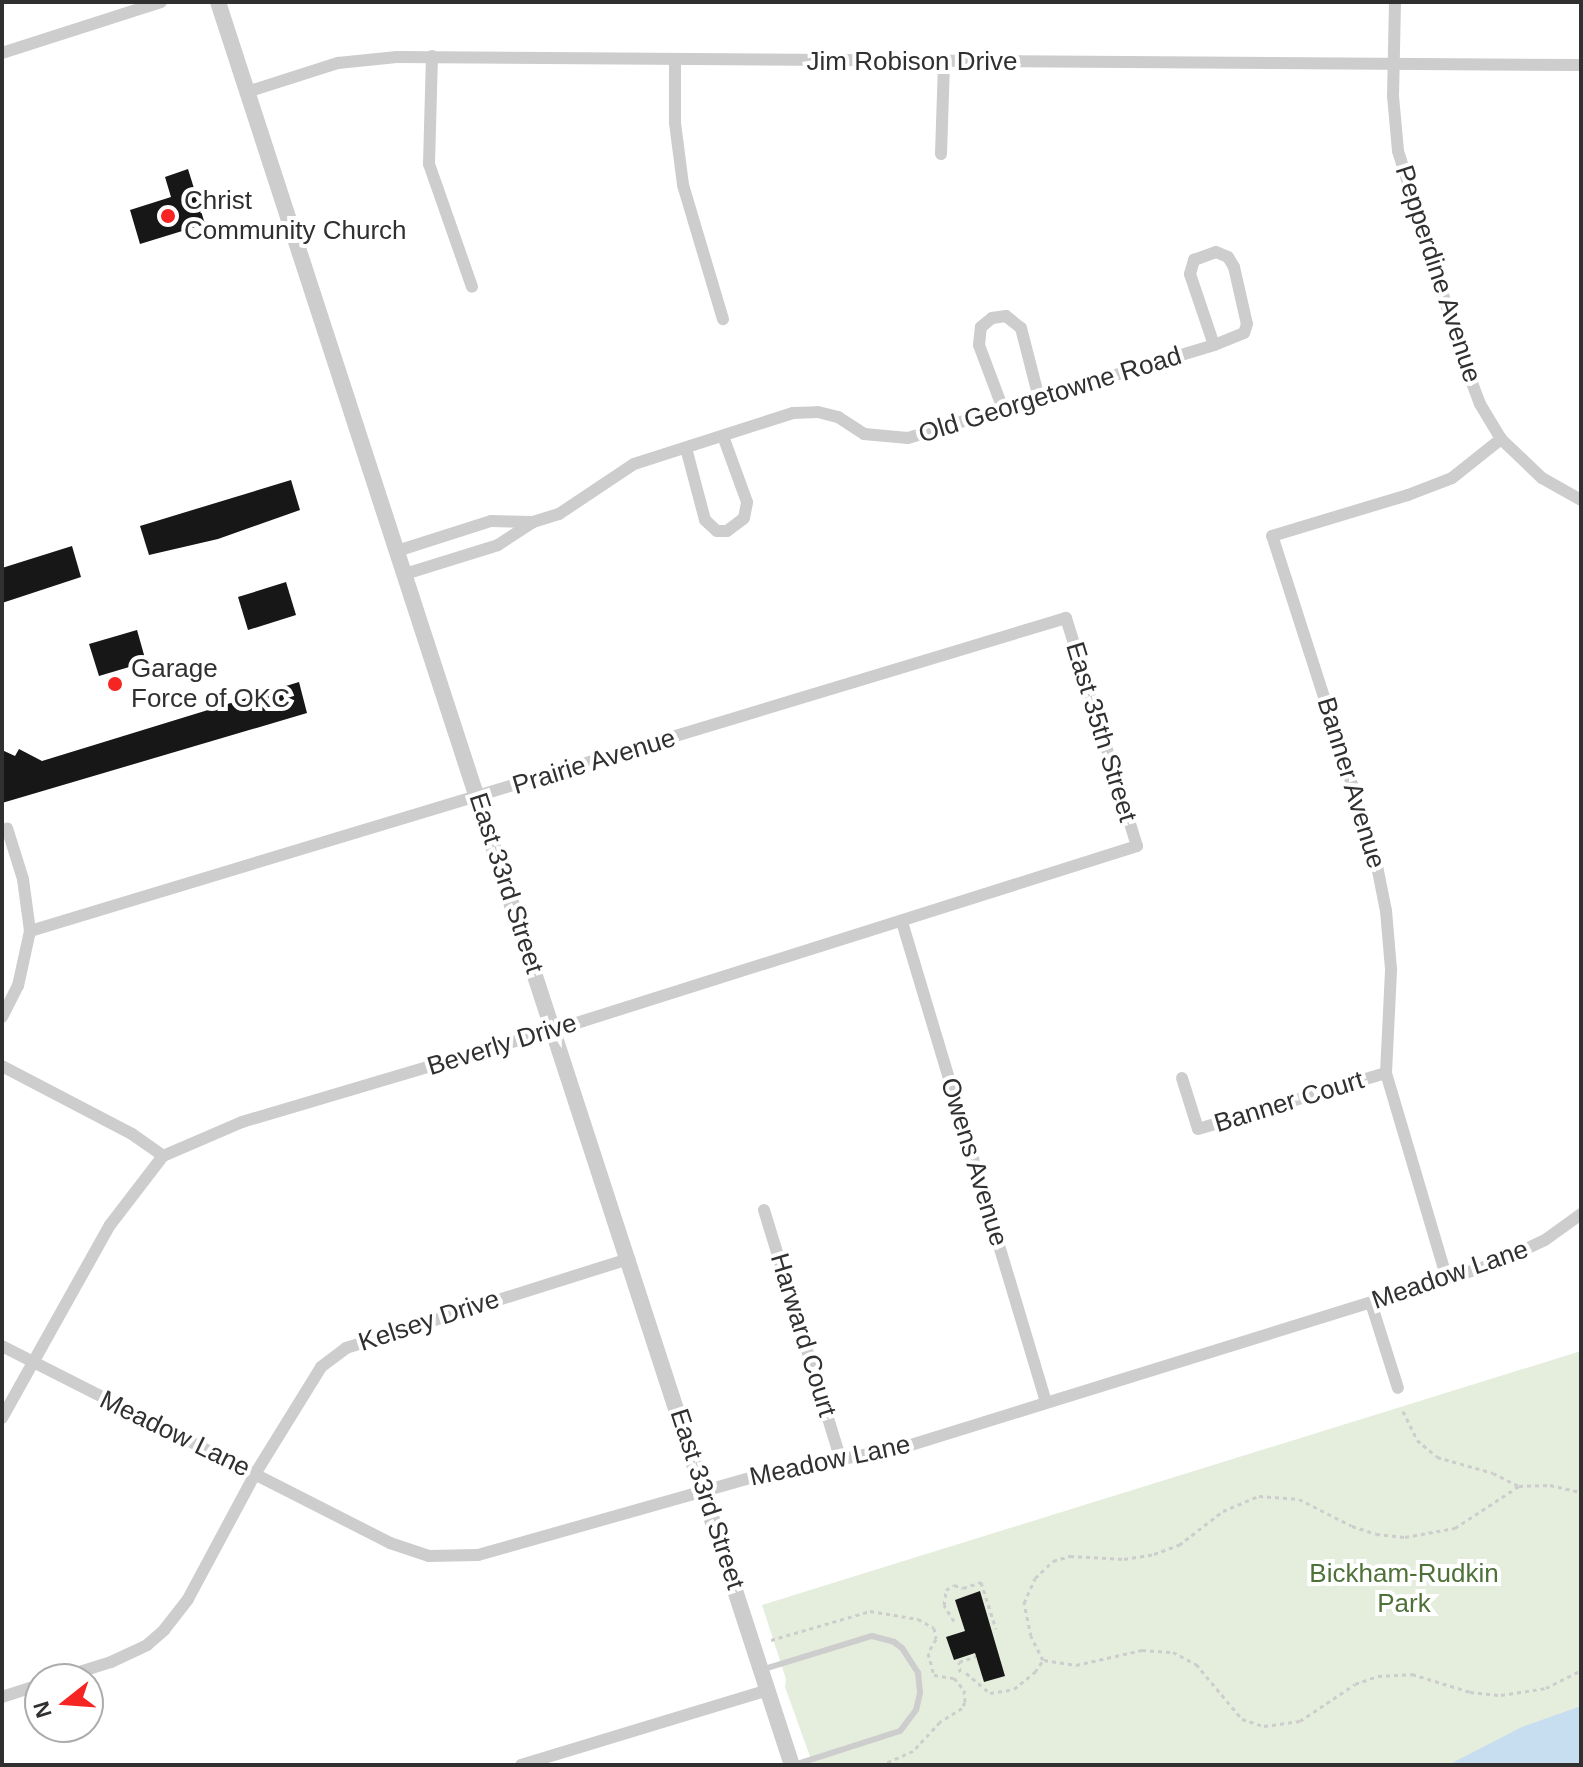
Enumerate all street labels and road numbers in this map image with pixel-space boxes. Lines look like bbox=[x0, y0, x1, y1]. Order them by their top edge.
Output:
street label: Jim Robison Drive bbox=[807, 46, 1017, 78]
street label: Pepperdine Avenue bbox=[1388, 161, 1488, 387]
street label: Old Georgetowne Road bbox=[915, 340, 1185, 450]
street label: East 35th Street bbox=[1059, 638, 1143, 826]
street label: Banner Avenue bbox=[1310, 693, 1392, 873]
street label: Prairie Avenue bbox=[508, 722, 680, 802]
street label: East 33rd Street bbox=[462, 789, 550, 977]
street label: Beverly Drive bbox=[424, 1007, 580, 1083]
street label: Banner Court bbox=[1210, 1064, 1368, 1140]
street label: Owens Avenue bbox=[933, 1073, 1015, 1251]
street label: Meadow Lane bbox=[1368, 1234, 1532, 1316]
street label: Harward Court bbox=[763, 1250, 843, 1420]
street label: Kelsey Drive bbox=[355, 1284, 503, 1358]
street label: Meadow Lane bbox=[95, 1384, 255, 1484]
street label: East 33rd Street bbox=[663, 1405, 751, 1593]
street label: Meadow Lane bbox=[747, 1429, 913, 1493]

